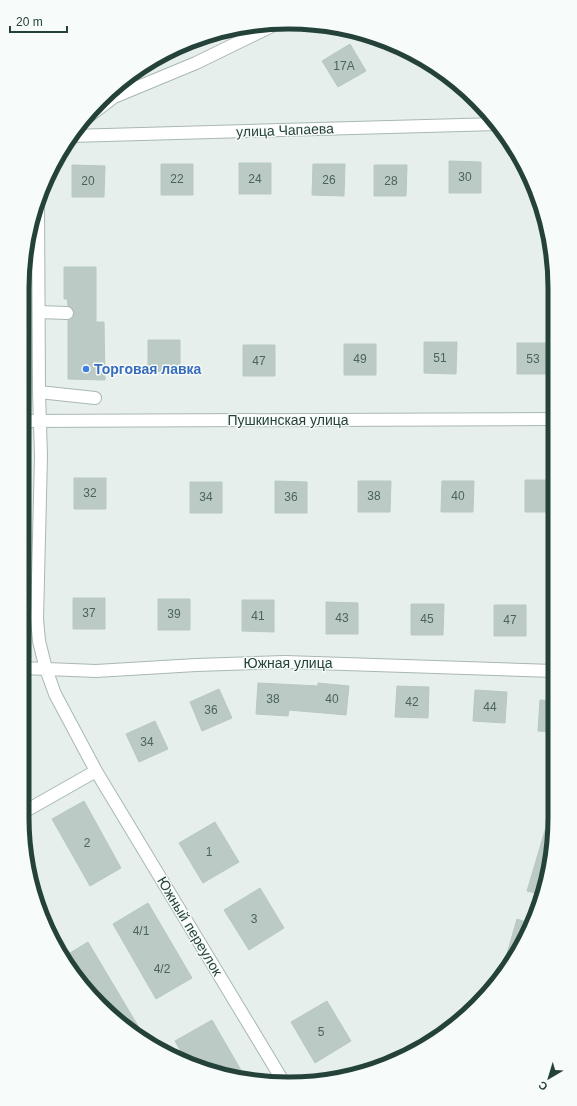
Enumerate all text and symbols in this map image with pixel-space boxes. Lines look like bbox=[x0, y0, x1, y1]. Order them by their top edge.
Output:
scale bar bbox=[10, 8, 67, 34]
text: 20 m bbox=[16, 15, 43, 29]
house number: 17А bbox=[333, 59, 355, 73]
street label: улица Чапаева bbox=[236, 120, 334, 140]
house number: 30 bbox=[458, 170, 472, 184]
house number: 22 bbox=[170, 172, 184, 186]
house number: 24 bbox=[248, 172, 262, 186]
house number: 26 bbox=[322, 173, 336, 187]
house number: 20 bbox=[81, 174, 95, 188]
house number: 28 bbox=[384, 174, 398, 188]
house number: 51 bbox=[433, 351, 447, 365]
house number: 49 bbox=[353, 352, 367, 366]
house number: 53 bbox=[526, 352, 540, 366]
house number: 47 bbox=[252, 354, 266, 368]
place label: Торговая лавка bbox=[94, 361, 202, 377]
marker: Торговая лавка bbox=[81, 364, 91, 374]
street label: Пушкинская улица bbox=[227, 412, 349, 428]
house number: 32 bbox=[83, 486, 97, 500]
house number: 38 bbox=[367, 489, 381, 503]
house number: 40 bbox=[451, 489, 465, 503]
house number: 34 bbox=[199, 490, 213, 504]
house number: 36 bbox=[284, 490, 298, 504]
house number: 37 bbox=[82, 606, 96, 620]
house number: 39 bbox=[167, 607, 181, 621]
house number: 41 bbox=[251, 609, 265, 623]
house number: 43 bbox=[335, 611, 349, 625]
house number: 45 bbox=[420, 612, 434, 626]
house number: 47 bbox=[503, 613, 517, 627]
street label: Южная улица bbox=[244, 655, 333, 671]
house number: 38 bbox=[266, 692, 280, 706]
house number: 40 bbox=[325, 692, 339, 706]
house number: 42 bbox=[405, 695, 419, 709]
house number: 44 bbox=[483, 700, 497, 714]
house number: 36 bbox=[204, 703, 218, 717]
house number: 34 bbox=[140, 735, 154, 749]
house number: 2 bbox=[84, 836, 91, 850]
house number: 1 bbox=[206, 845, 213, 859]
street label: Южный переулок bbox=[154, 874, 226, 979]
house number: 3 bbox=[251, 912, 258, 926]
house number: 4/1 bbox=[133, 924, 150, 938]
house number: 4/2 bbox=[154, 962, 171, 976]
house number: 5 bbox=[318, 1025, 325, 1039]
north arrow bbox=[529, 1058, 569, 1098]
text: С bbox=[536, 1079, 550, 1093]

